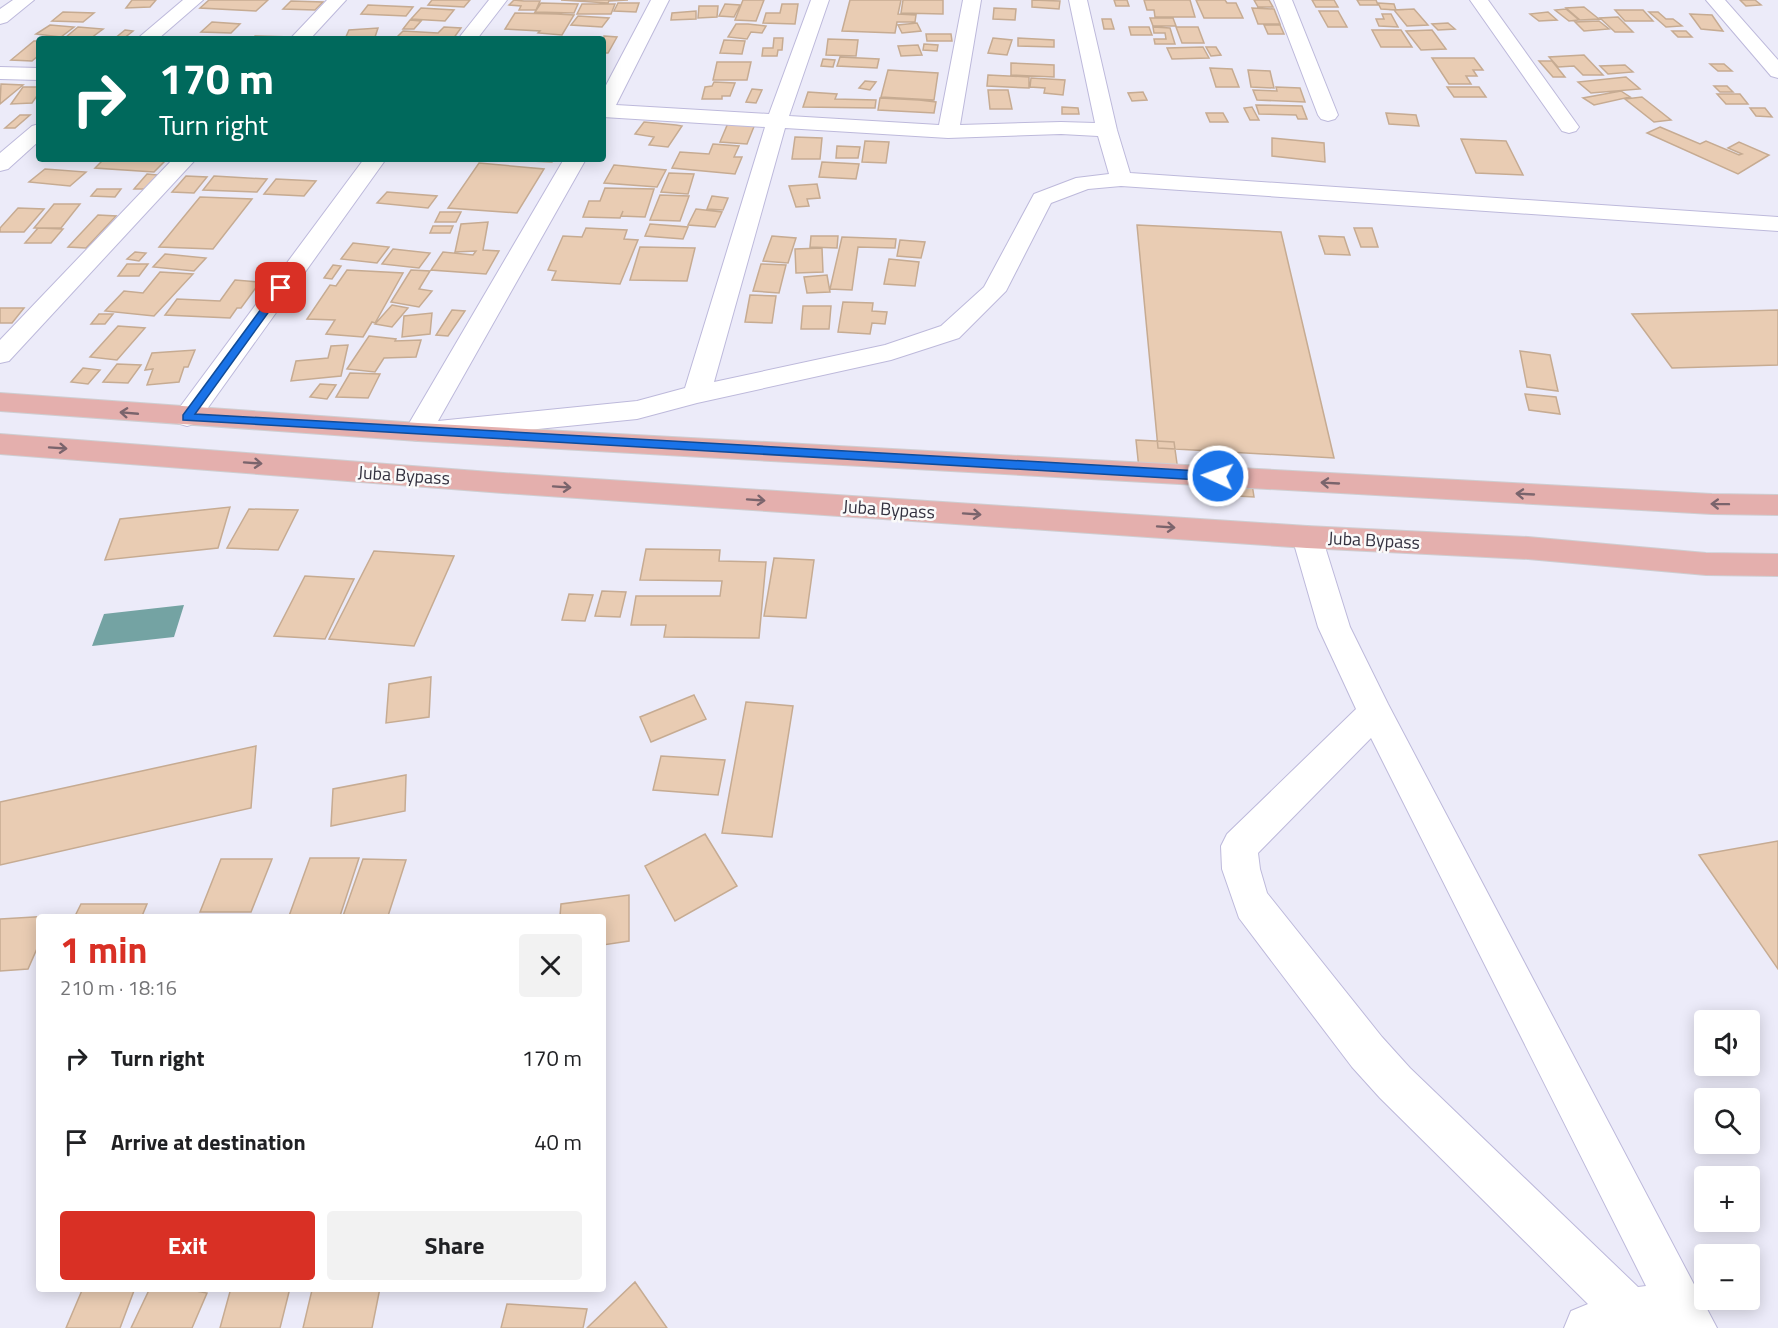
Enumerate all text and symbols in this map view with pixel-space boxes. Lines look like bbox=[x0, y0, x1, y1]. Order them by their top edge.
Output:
text: 170 m bbox=[159, 46, 274, 110]
icon: right bbox=[60, 60, 138, 138]
text: Turn right bbox=[159, 104, 268, 145]
pin bbox=[255, 262, 306, 313]
icon: arrive bbox=[264, 271, 297, 304]
one-way arrow bbox=[119, 407, 139, 418]
one-way arrow bbox=[48, 443, 68, 454]
position arrow bbox=[1186, 444, 1250, 508]
one-way arrow bbox=[242, 458, 262, 469]
street label: Juba Bypass bbox=[357, 458, 451, 492]
one-way arrow bbox=[1321, 477, 1341, 488]
one-way arrow bbox=[551, 481, 571, 492]
one-way arrow bbox=[1515, 488, 1535, 499]
street label: Juba Bypass bbox=[842, 492, 936, 526]
one-way arrow bbox=[746, 494, 766, 505]
one-way arrow bbox=[1710, 498, 1730, 510]
one-way arrow bbox=[961, 509, 981, 520]
one-way arrow bbox=[1156, 522, 1176, 533]
street label: Juba Bypass bbox=[1327, 524, 1421, 556]
text: 1 min bbox=[60, 922, 147, 977]
button: close bbox=[519, 934, 582, 997]
text: 210 m · 18:16 bbox=[60, 972, 177, 1003]
map controls bbox=[1694, 1010, 1760, 1310]
button: sound bbox=[1694, 1010, 1760, 1076]
text: Turn right bbox=[111, 1041, 205, 1075]
text: 170 m bbox=[522, 1041, 582, 1075]
icon: right bbox=[60, 1042, 93, 1075]
button: search bbox=[1694, 1088, 1760, 1154]
text: Arrive at destination bbox=[111, 1125, 306, 1159]
text: 40 m bbox=[534, 1125, 582, 1159]
icon: arrive bbox=[60, 1126, 93, 1159]
button: + bbox=[1694, 1166, 1760, 1232]
button: Exit bbox=[60, 1211, 315, 1280]
button: Share bbox=[327, 1211, 582, 1280]
button: − bbox=[1694, 1244, 1760, 1310]

